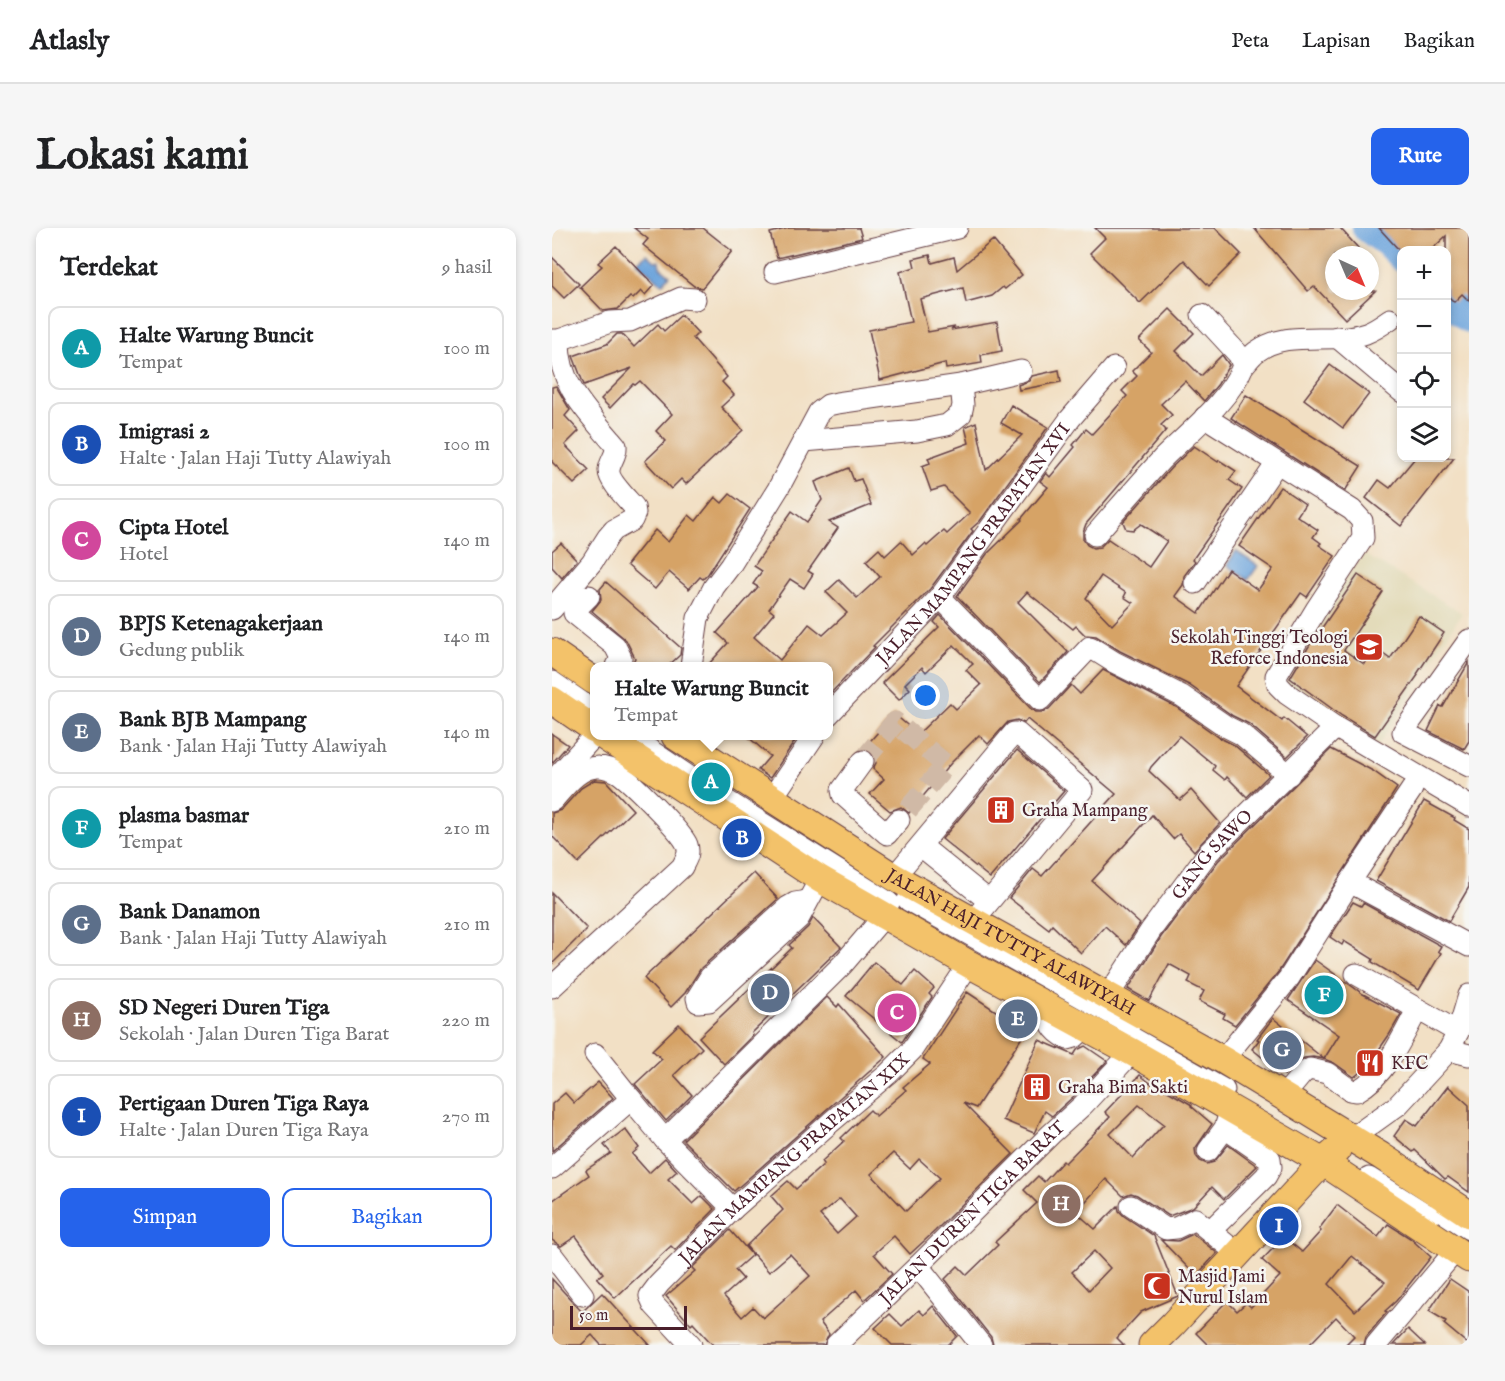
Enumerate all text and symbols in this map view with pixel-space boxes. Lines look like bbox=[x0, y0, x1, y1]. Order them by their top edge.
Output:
text: Atlasly bbox=[30, 24, 109, 59]
text: Peta bbox=[1231, 28, 1269, 55]
text: Lapisan bbox=[1302, 28, 1371, 55]
text: Bagikan bbox=[1404, 28, 1475, 55]
button: Rute bbox=[1371, 128, 1469, 185]
text: Lokasi kami bbox=[36, 130, 249, 183]
north arrow bbox=[1325, 246, 1379, 300]
map controls bbox=[1397, 246, 1451, 462]
button: + bbox=[1397, 246, 1451, 300]
text: Terdekat bbox=[60, 251, 158, 284]
text: 9 hasil bbox=[442, 255, 492, 280]
button: − bbox=[1397, 300, 1451, 354]
text: Halte Warung Buncit bbox=[119, 322, 313, 350]
text: A bbox=[75, 336, 88, 361]
text: 100 m bbox=[443, 336, 490, 361]
text: Tempat bbox=[119, 350, 183, 375]
button: locate bbox=[1397, 354, 1451, 408]
button: layers bbox=[1397, 408, 1451, 462]
text: Imigrasi 2 bbox=[119, 418, 210, 446]
street label: JALAN MAMPANG PRAPATAN XVI bbox=[870, 419, 1076, 672]
text: B bbox=[75, 432, 88, 457]
text: 100 m bbox=[443, 432, 490, 457]
text: Halte · Jalan Haji Tutty Alawiyah bbox=[119, 446, 391, 471]
text: Cipta Hotel bbox=[119, 514, 228, 542]
text: C bbox=[74, 528, 89, 553]
text: 140 m bbox=[443, 528, 490, 553]
text: Hotel bbox=[119, 542, 168, 567]
text: BPJS Ketenagakerjaan bbox=[119, 610, 323, 638]
text: D bbox=[73, 624, 90, 649]
text: 140 m bbox=[443, 624, 490, 649]
place label: Sekolah Tinggi Teologi Reforce Indonesia bbox=[1171, 627, 1348, 671]
school or university icon: Sekolah Tinggi Teologi Reforce Indonesia bbox=[1353, 631, 1385, 663]
text: Gedung publik bbox=[119, 638, 244, 663]
popup bbox=[590, 662, 833, 740]
text: Halte Warung Buncit bbox=[614, 675, 809, 703]
your location bbox=[911, 681, 940, 710]
text: Tempat bbox=[614, 703, 678, 728]
text: Bank BJB Mampang bbox=[119, 706, 306, 734]
text: E bbox=[75, 720, 88, 745]
text: 140 m bbox=[443, 720, 490, 745]
text: Bank · Jalan Haji Tutty Alawiyah bbox=[119, 734, 387, 759]
pin: A bbox=[692, 760, 730, 804]
building icon: Graha Mampang bbox=[985, 794, 1017, 826]
place label: Graha Mampang bbox=[1022, 800, 1148, 823]
text: plasma basmar bbox=[119, 802, 249, 830]
street label: GANG SAWO bbox=[1167, 805, 1258, 905]
text: F bbox=[75, 816, 88, 841]
text: 210 m bbox=[444, 816, 490, 841]
pin: B bbox=[722, 816, 762, 860]
text: Tempat bbox=[119, 830, 183, 855]
street label: JALAN HAJI TUTTY ALAWIYAH bbox=[879, 863, 1139, 1022]
text: Bank Danamon bbox=[119, 898, 260, 926]
text: G bbox=[74, 912, 89, 937]
text: 210 m bbox=[444, 912, 490, 937]
text: Bank · Jalan Haji Tutty Alawiyah bbox=[119, 926, 387, 951]
pin: D bbox=[750, 970, 790, 1016]
pin: F bbox=[1304, 972, 1344, 1017]
pin: C bbox=[878, 990, 916, 1036]
text: SD Negeri Duren Tiga bbox=[119, 994, 329, 1022]
pin: E bbox=[998, 996, 1038, 1042]
text: H bbox=[73, 1008, 90, 1033]
text: 220 m bbox=[442, 1008, 490, 1033]
text: Sekolah · Jalan Duren Tiga Barat bbox=[119, 1022, 389, 1047]
pin: G bbox=[1262, 1028, 1302, 1072]
restaurant icon: KFC bbox=[1354, 1047, 1386, 1079]
street label: JALAN MAMPANG PRAPATAN XIX bbox=[673, 1048, 916, 1271]
place label: KFC bbox=[1391, 1053, 1428, 1076]
building icon: Graha Bima Sakti bbox=[1021, 1071, 1053, 1103]
place label: Graha Bima Sakti bbox=[1058, 1077, 1188, 1100]
text: Pertigaan Duren Tiga Raya bbox=[119, 1090, 369, 1118]
text: I bbox=[77, 1104, 86, 1129]
text: 270 m bbox=[442, 1104, 490, 1129]
street label: JALAN DUREN TIGA BARAT bbox=[874, 1117, 1071, 1311]
text: Halte · Jalan Duren Tiga Raya bbox=[119, 1118, 369, 1143]
pin: H bbox=[1042, 1182, 1080, 1226]
button: Simpan bbox=[60, 1188, 270, 1247]
button: Bagikan bbox=[282, 1188, 492, 1247]
pin: I bbox=[1260, 1204, 1298, 1248]
place label: Masjid Jami Nurul Islam bbox=[1178, 1266, 1268, 1310]
mosque icon: Masjid Jami Nurul Islam bbox=[1141, 1270, 1173, 1302]
scale bar bbox=[570, 1303, 687, 1330]
text: 50 m bbox=[579, 1306, 608, 1326]

